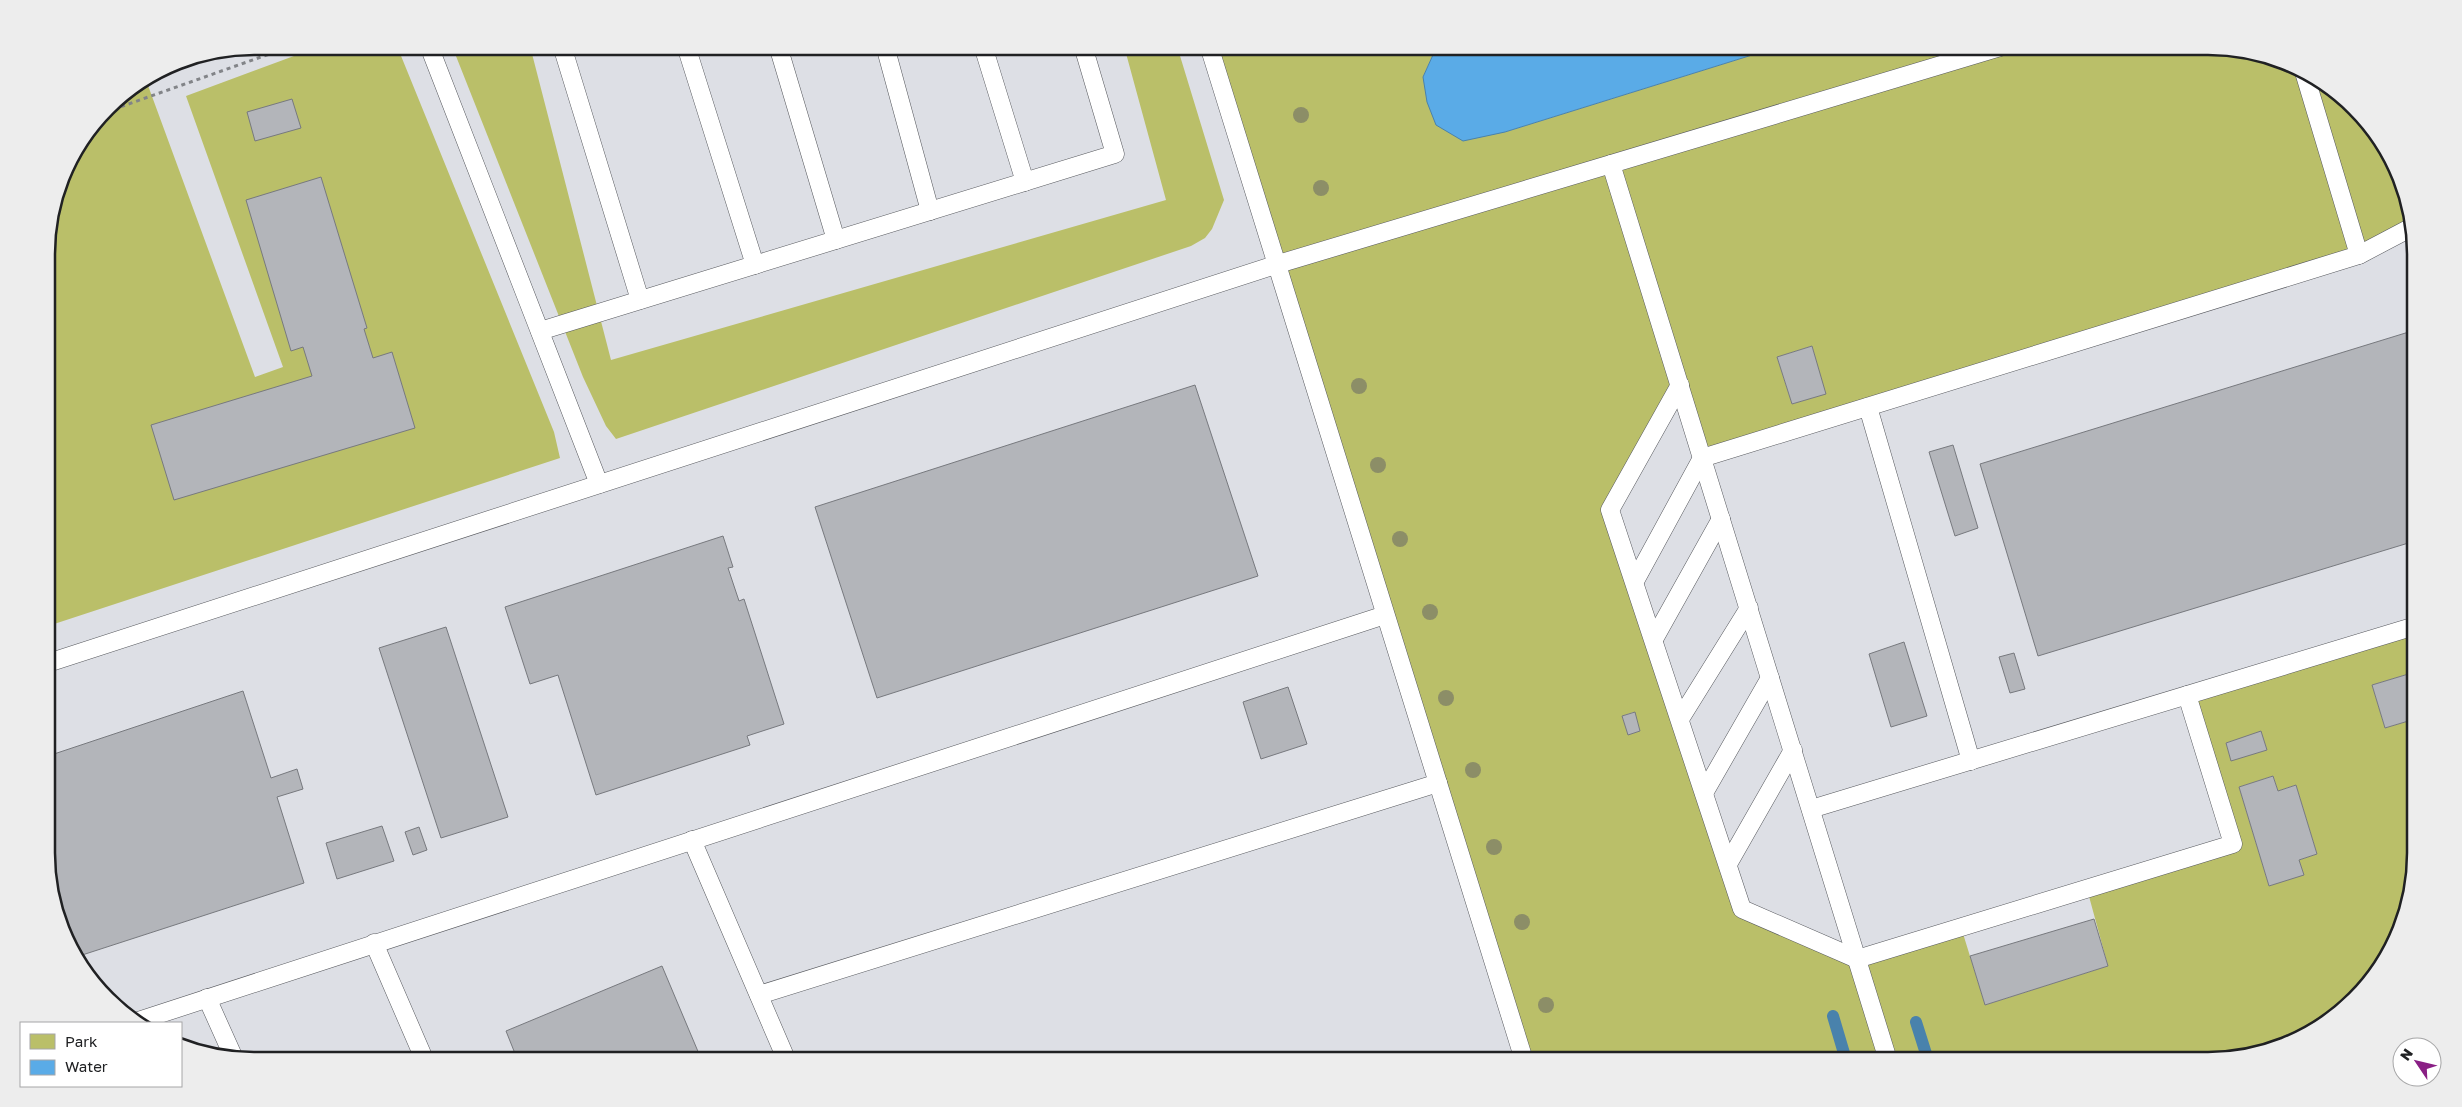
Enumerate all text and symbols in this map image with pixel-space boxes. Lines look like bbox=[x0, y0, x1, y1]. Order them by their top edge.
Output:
legend bbox=[20, 1022, 182, 1087]
text: Park bbox=[65, 1032, 98, 1050]
north arrow bbox=[2392, 1037, 2442, 1087]
text: N bbox=[2396, 1045, 2416, 1063]
text: Water bbox=[65, 1057, 108, 1075]

